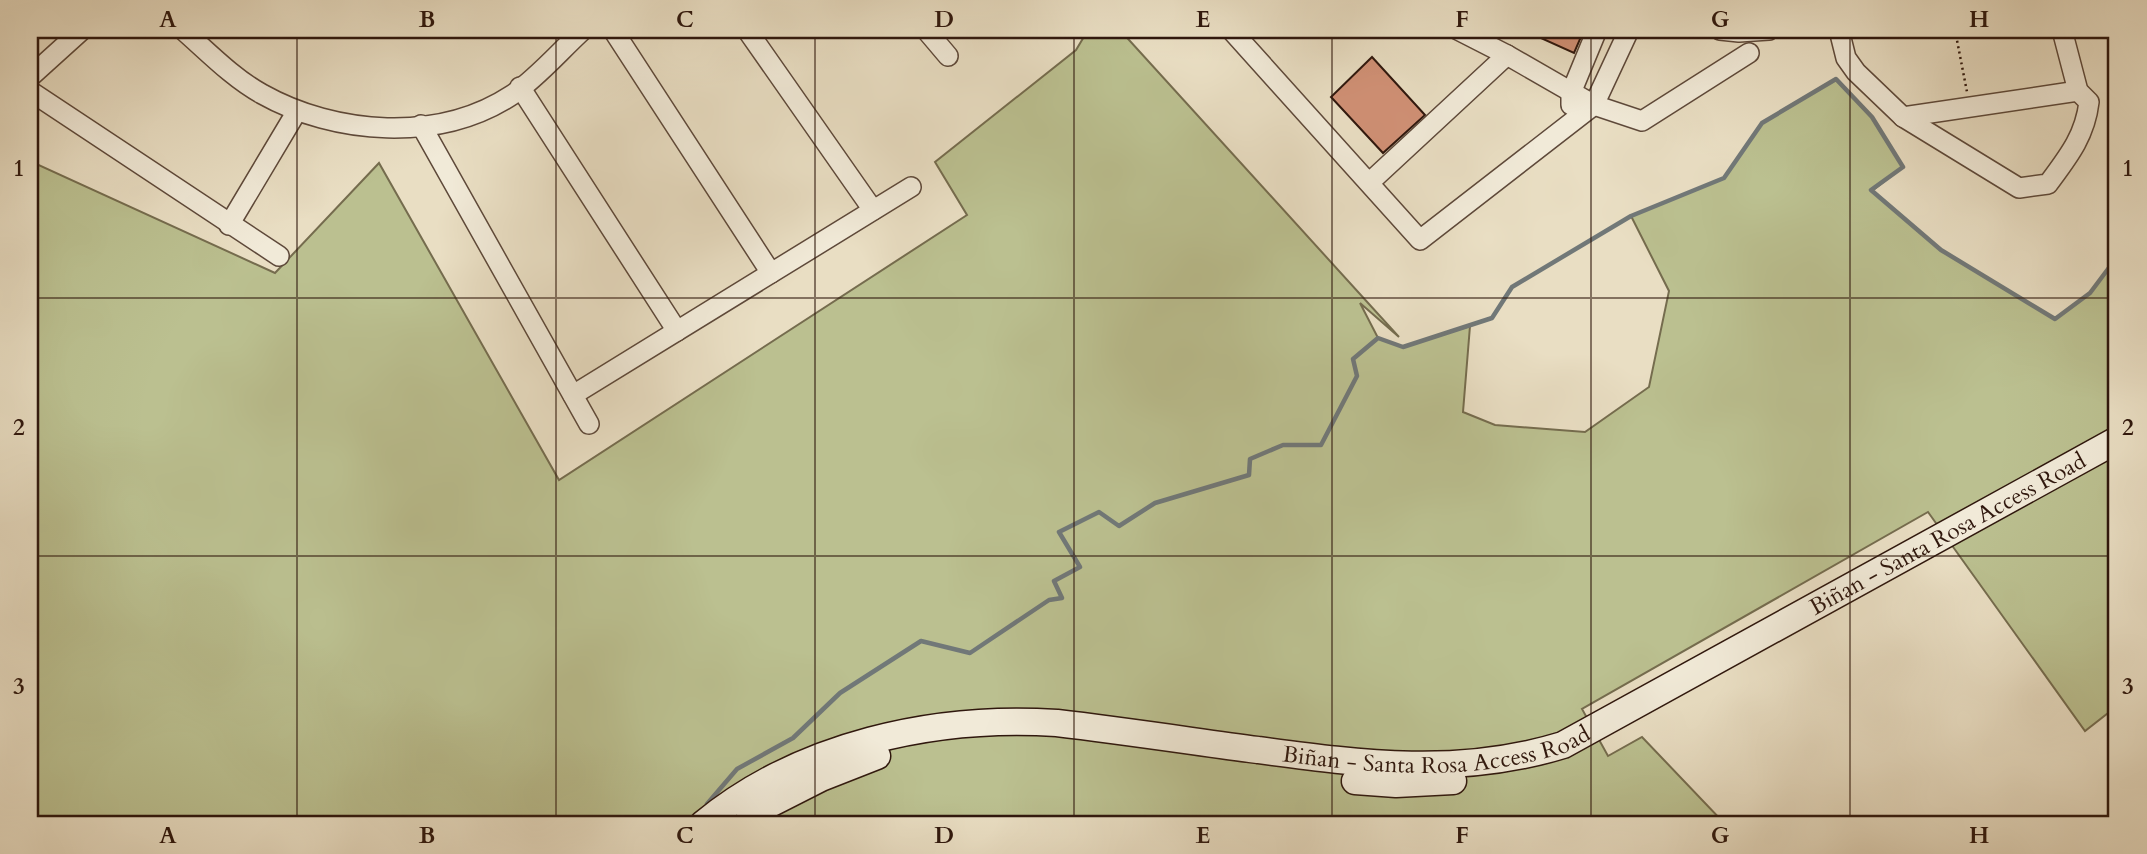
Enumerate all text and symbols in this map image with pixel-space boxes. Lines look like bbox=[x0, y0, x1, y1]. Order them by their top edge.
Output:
text: A bbox=[159, 4, 177, 35]
text: B bbox=[419, 4, 435, 35]
text: C bbox=[676, 4, 694, 35]
text: D bbox=[934, 4, 954, 35]
text: E bbox=[1196, 4, 1210, 35]
text: F bbox=[1455, 4, 1469, 35]
text: G bbox=[1711, 4, 1730, 35]
text: H bbox=[1969, 4, 1989, 35]
text: 1 bbox=[13, 153, 25, 184]
text: 1 bbox=[2122, 153, 2134, 184]
text: 2 bbox=[13, 412, 25, 443]
text: 2 bbox=[2122, 412, 2134, 443]
street label: Biñan - Santa Rosa Access Road bbox=[1804, 444, 2092, 622]
text: 3 bbox=[13, 671, 25, 702]
text: 3 bbox=[2122, 671, 2134, 702]
street label: Biñan - Santa Rosa Access Road bbox=[1281, 717, 1596, 780]
text: A bbox=[159, 820, 177, 851]
text: B bbox=[419, 820, 435, 851]
text: C bbox=[676, 820, 694, 851]
text: D bbox=[934, 820, 954, 851]
text: E bbox=[1196, 820, 1210, 851]
text: F bbox=[1455, 820, 1469, 851]
text: G bbox=[1711, 820, 1730, 851]
text: H bbox=[1969, 820, 1989, 851]

